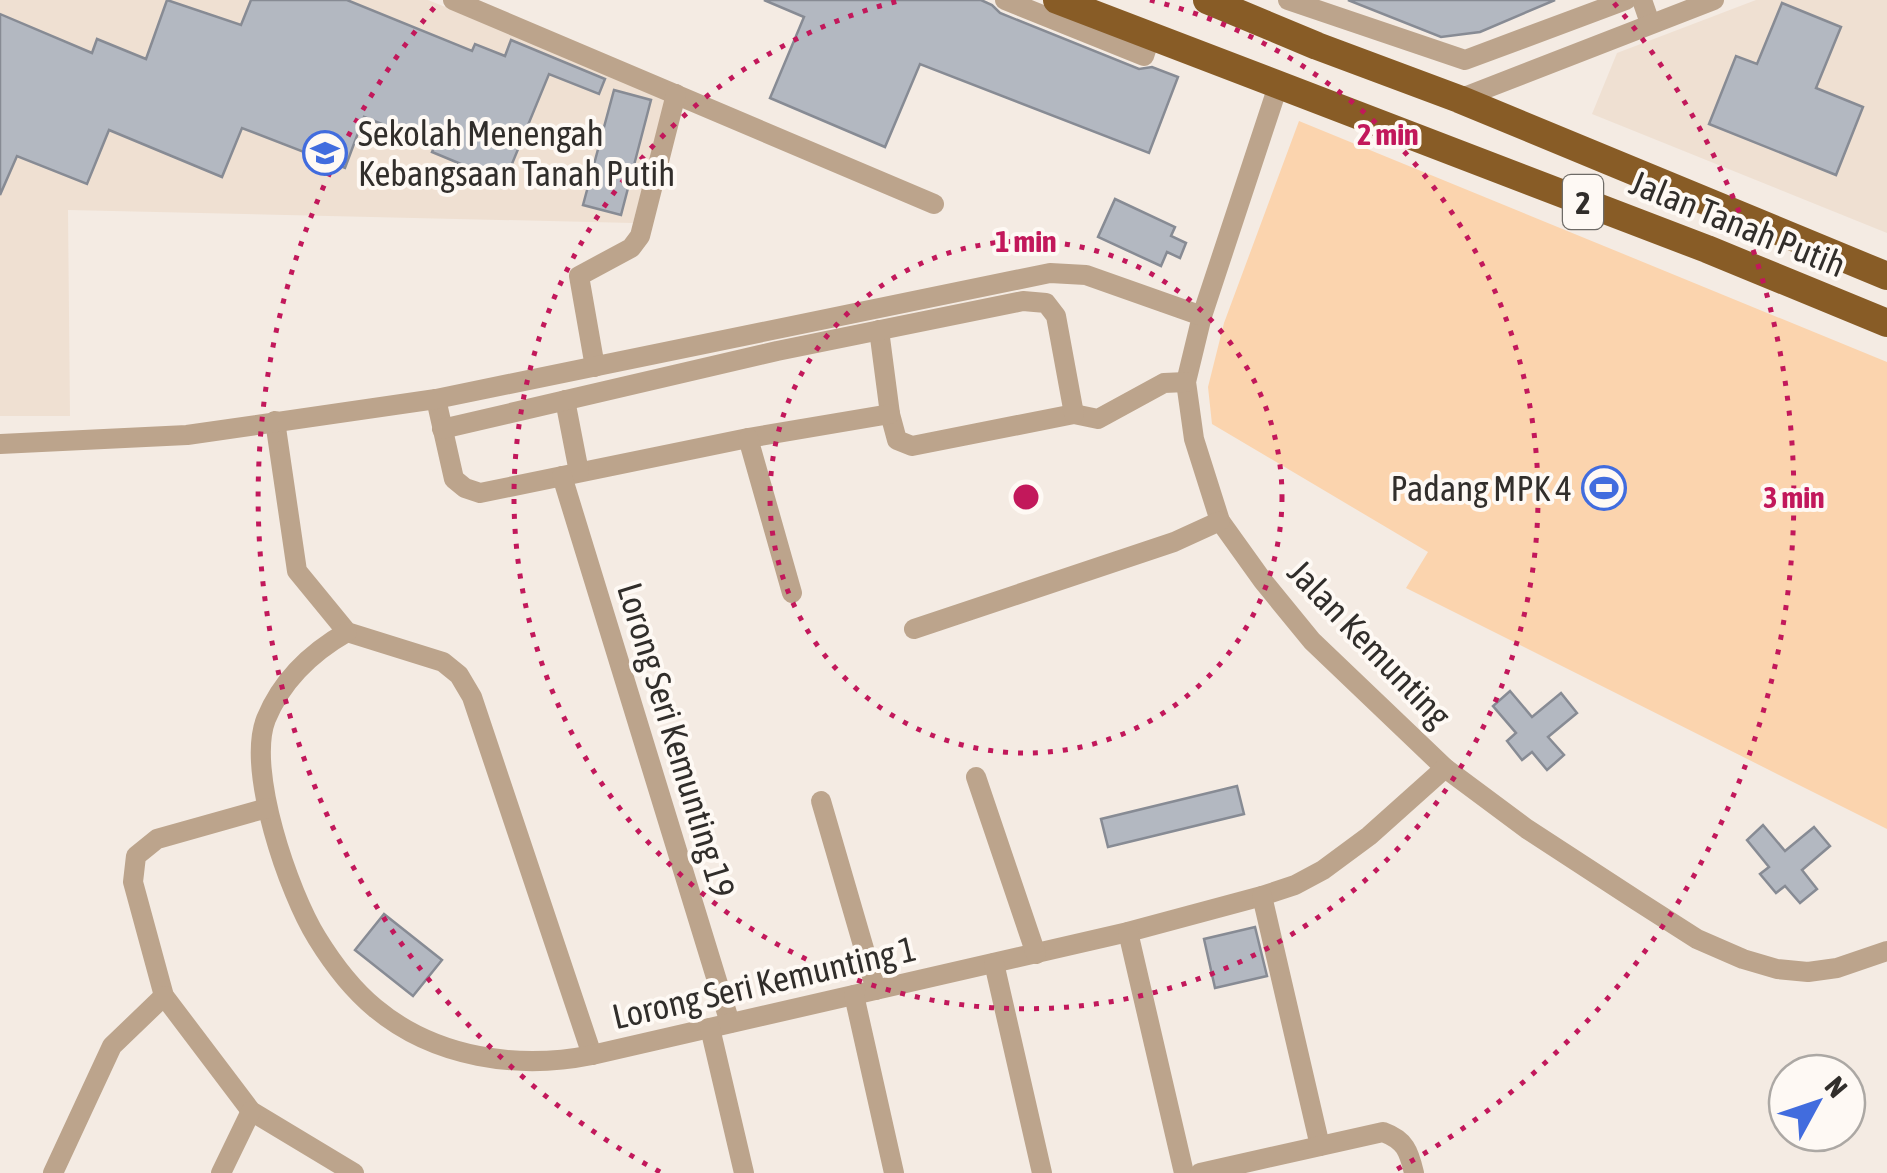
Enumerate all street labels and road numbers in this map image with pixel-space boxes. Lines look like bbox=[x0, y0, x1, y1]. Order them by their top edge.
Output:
street label: Jalan Tanah Putih bbox=[1625, 162, 1851, 284]
road number: 2 bbox=[1563, 175, 1603, 229]
street label: Jalan Kemunting bbox=[1280, 551, 1460, 735]
street label: Lorong Seri Kemunting 19 bbox=[610, 578, 744, 902]
street label: Lorong Seri Kemunting 1 bbox=[608, 928, 920, 1036]

